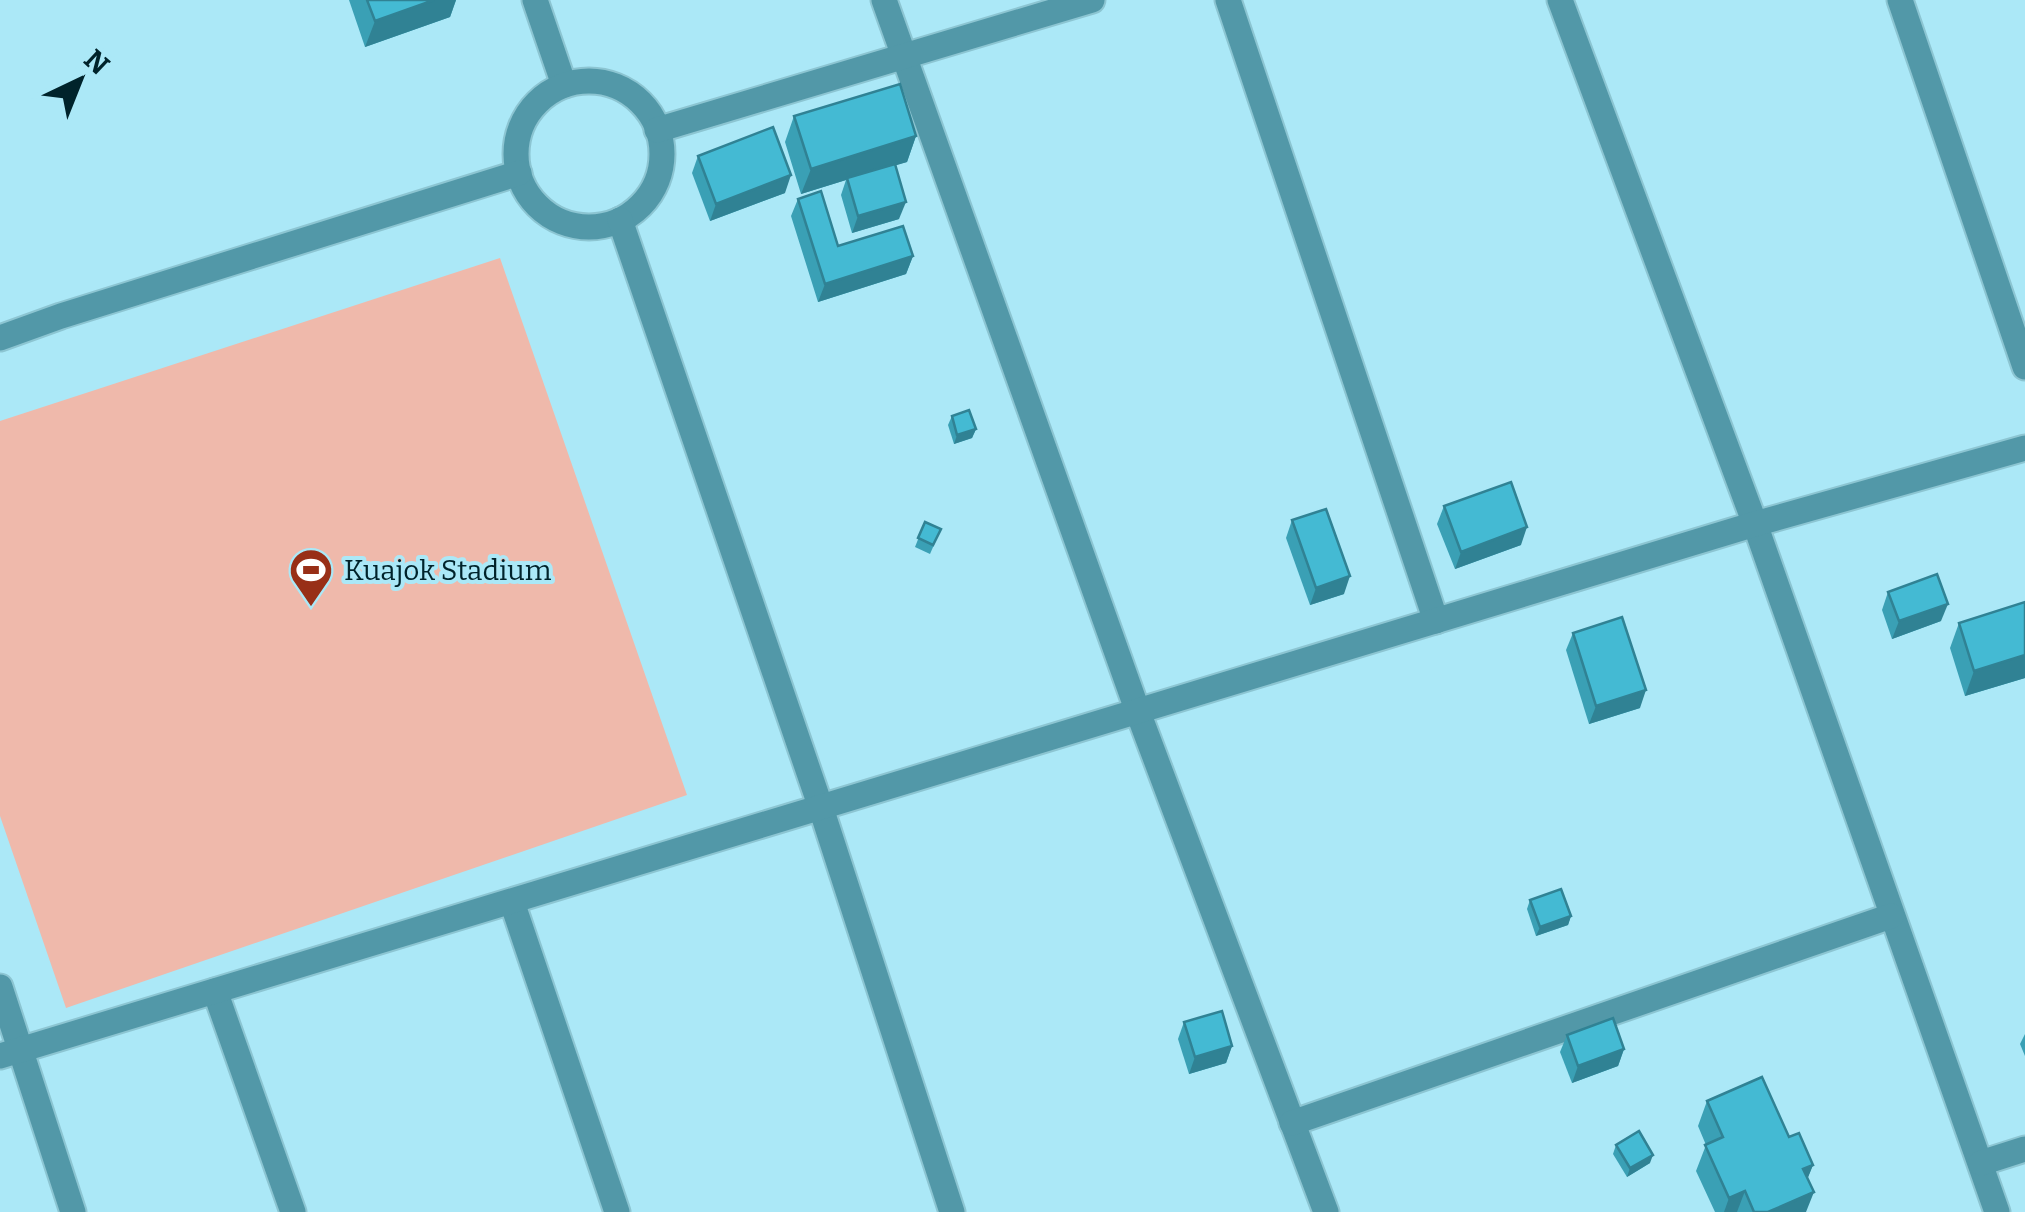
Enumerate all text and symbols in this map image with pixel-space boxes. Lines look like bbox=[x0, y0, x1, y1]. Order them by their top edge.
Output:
north arrow bbox=[30, 30, 130, 130]
text: N bbox=[78, 43, 116, 82]
sports icon: Kuajok Stadium bbox=[288, 547, 334, 608]
place label: Kuajok Stadium bbox=[344, 554, 552, 587]

